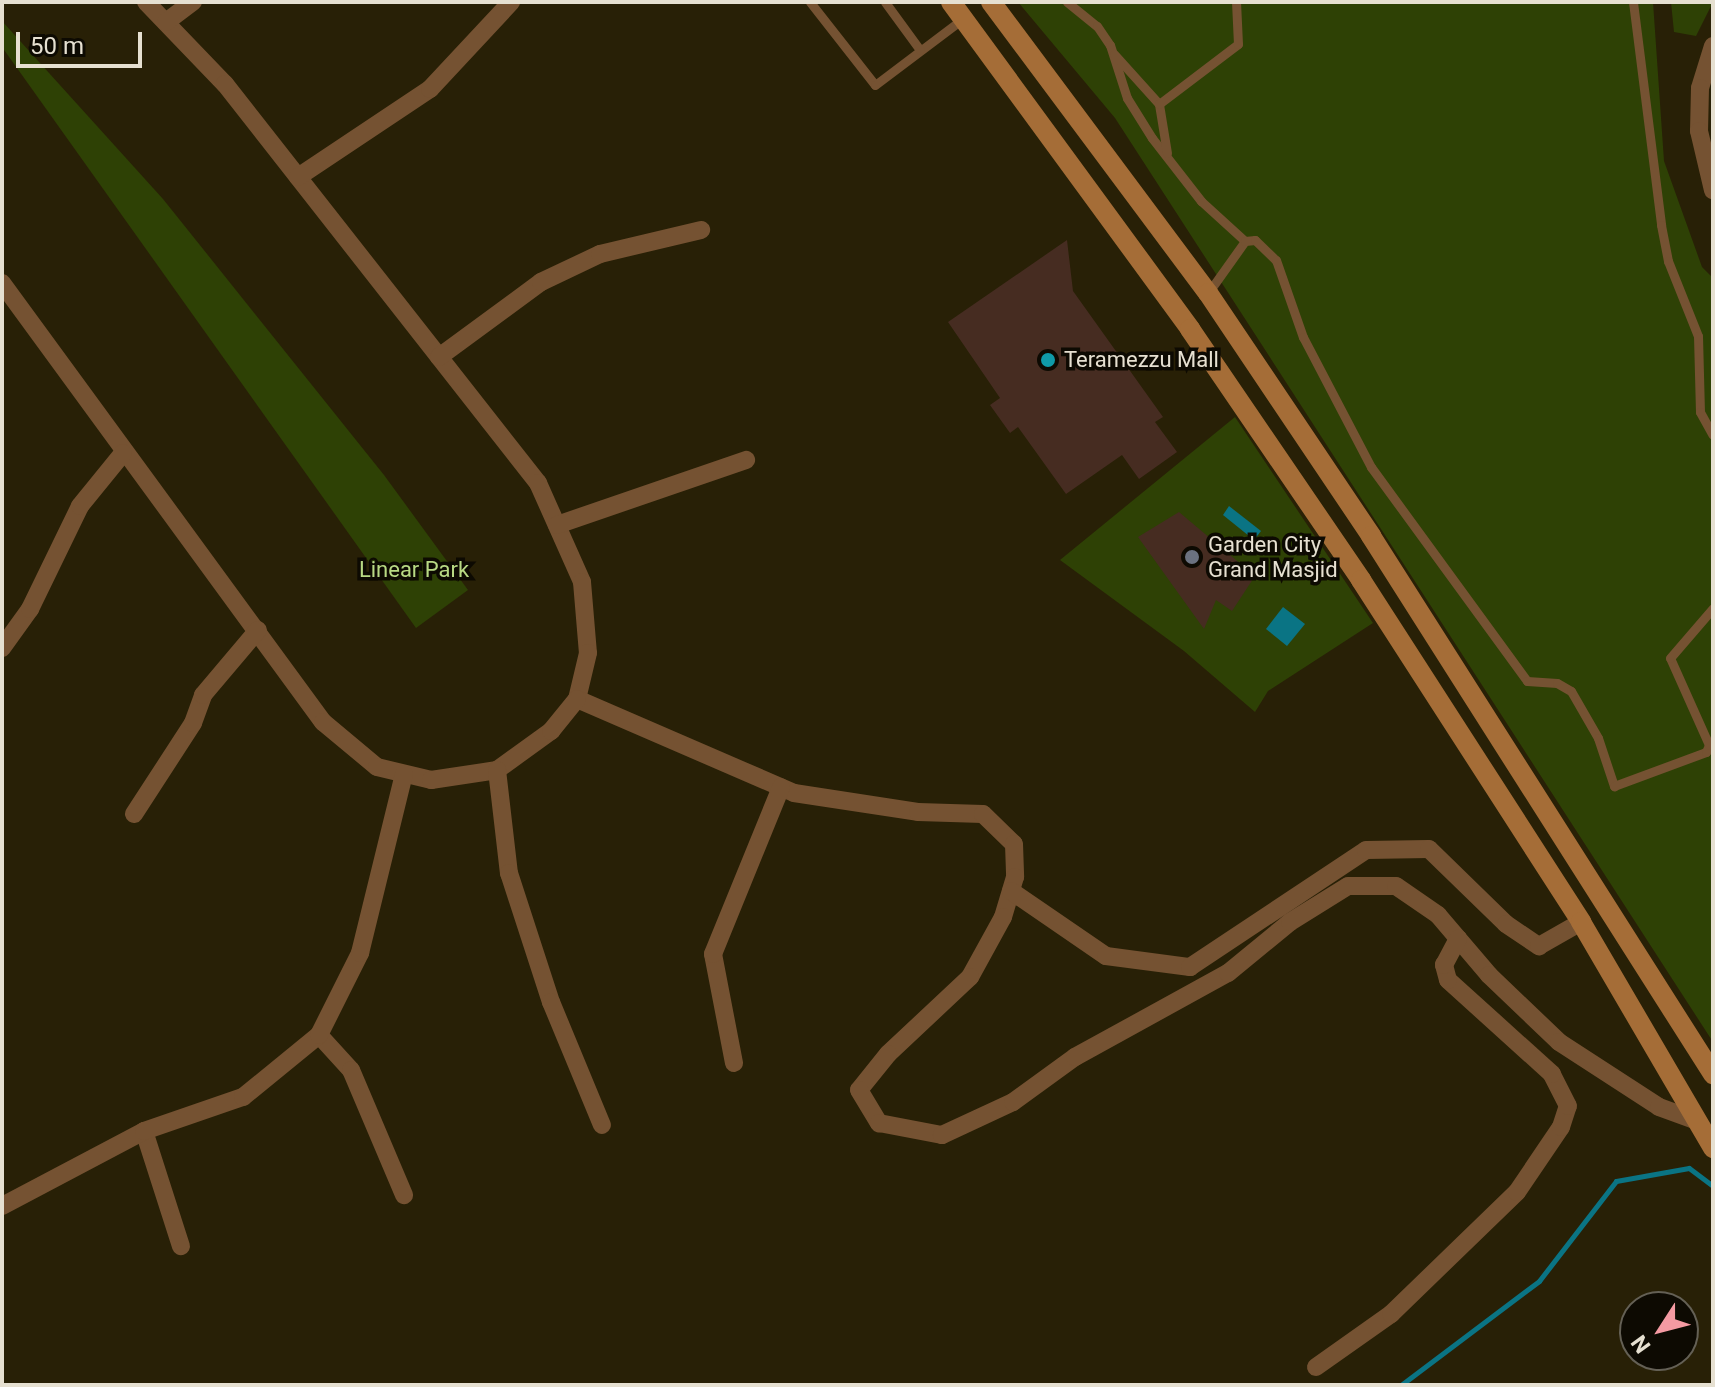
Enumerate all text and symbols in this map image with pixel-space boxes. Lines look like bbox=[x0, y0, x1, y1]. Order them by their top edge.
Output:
scale bar bbox=[20, 16, 146, 66]
text: 50 m bbox=[30, 32, 84, 60]
place label: Teramezzu Mall bbox=[1064, 347, 1219, 373]
marker: Teramezzu Mall bbox=[1039, 351, 1057, 369]
place label: Garden City Grand Masjid bbox=[1208, 531, 1338, 582]
marker: Garden City Grand Masjid bbox=[1183, 548, 1201, 566]
park label: Linear Park bbox=[359, 557, 469, 583]
north arrow bbox=[1619, 1291, 1699, 1371]
text: N bbox=[1626, 1331, 1655, 1358]

